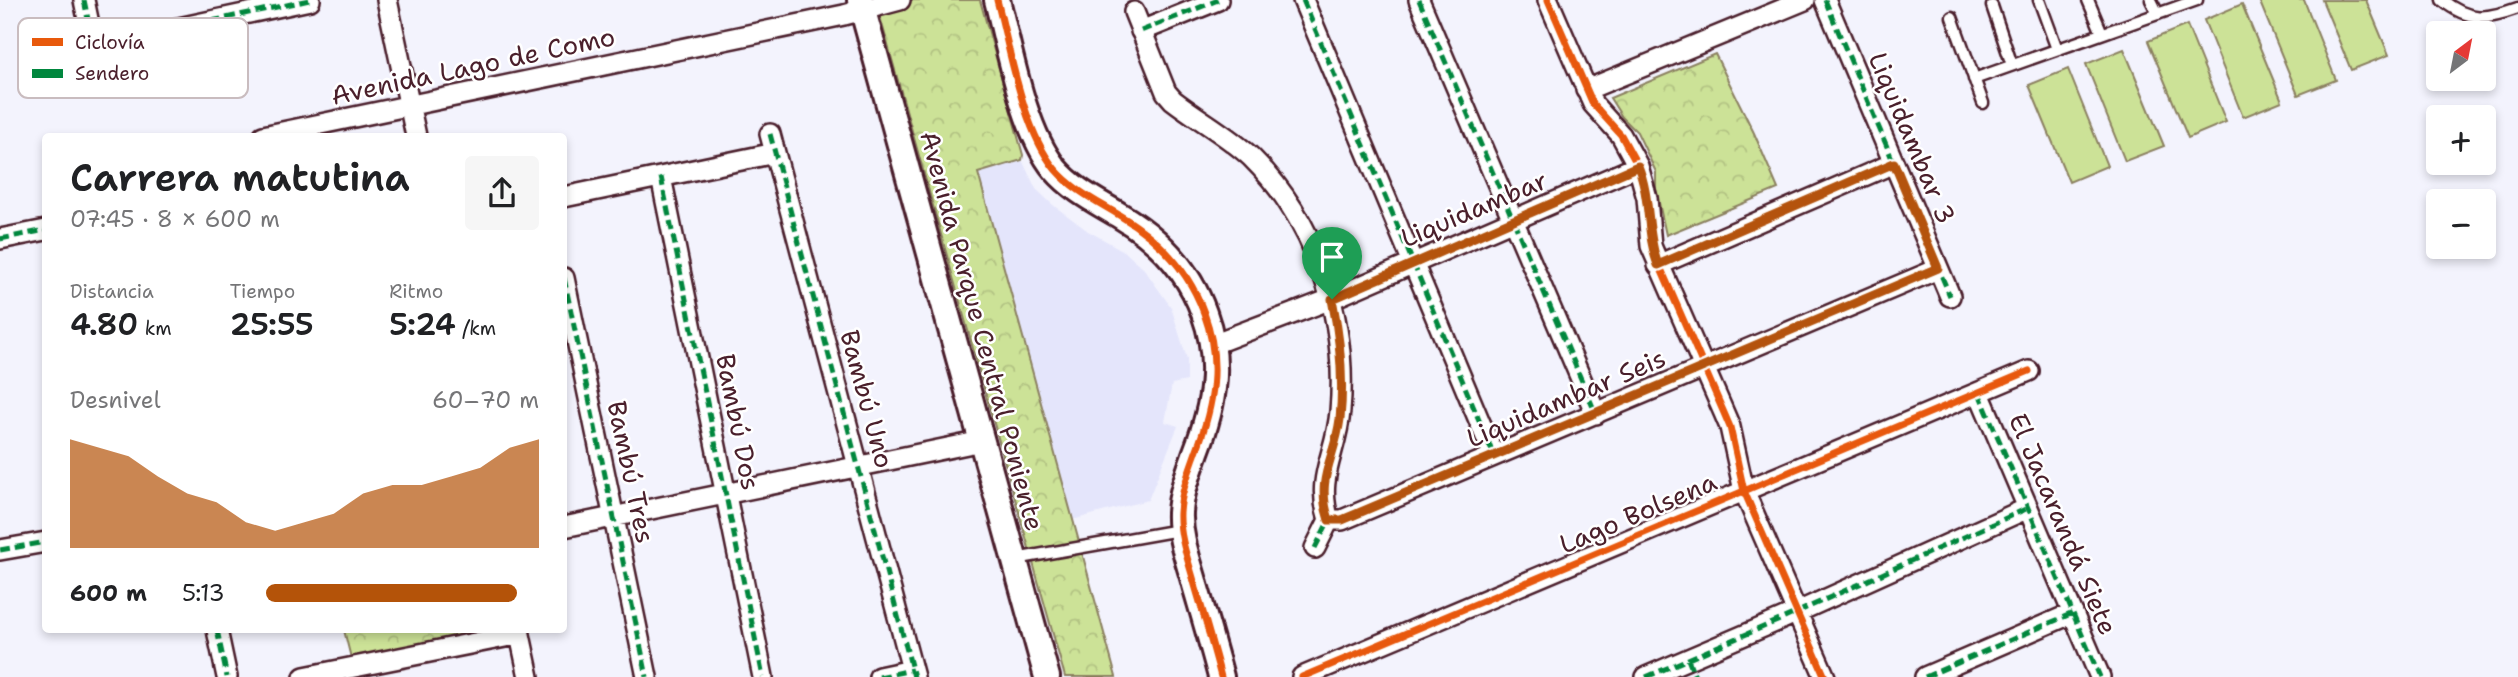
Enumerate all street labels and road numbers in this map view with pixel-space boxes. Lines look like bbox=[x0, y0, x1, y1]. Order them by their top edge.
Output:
street label: Avenida Lago de Como bbox=[328, 18, 618, 113]
street label: Liquidambar 3 bbox=[1861, 47, 1964, 229]
street label: Avenida Parque Central Poniente bbox=[912, 127, 1053, 535]
street label: Liquidambar bbox=[1395, 162, 1552, 255]
street label: Bambú Uno bbox=[832, 326, 903, 472]
street label: Liquidambar Seis bbox=[1461, 340, 1671, 455]
street label: Bambú Dos bbox=[708, 351, 769, 493]
street label: Bambú Tres bbox=[599, 398, 664, 546]
street label: El Jacarandá Siete bbox=[2001, 408, 2126, 640]
street label: Lago Bolsena bbox=[1554, 464, 1722, 561]

